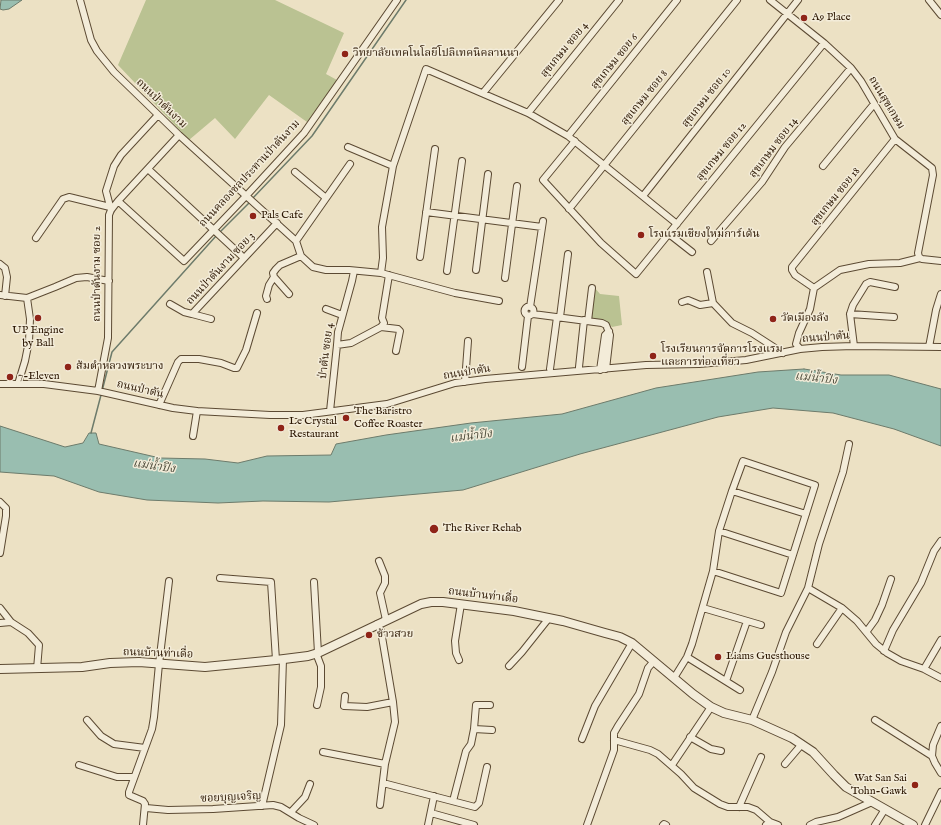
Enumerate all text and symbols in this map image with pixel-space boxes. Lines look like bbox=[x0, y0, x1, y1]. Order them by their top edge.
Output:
place label: A9 Place bbox=[812, 11, 851, 25]
marker: A9 Place bbox=[799, 13, 809, 23]
street label: สุขเกษม ซอย 4 bbox=[538, 19, 592, 81]
street label: สุขเกษม ซอย 6 bbox=[589, 32, 641, 92]
place label: วิทยาลัยเทคโนโลยีโปลิเทคนิคลานนา bbox=[353, 47, 519, 61]
marker: วิทยาลัยเทคโนโลยีโปลิเทคนิคลานนา bbox=[340, 49, 350, 59]
street label: สุขเกษม ซอย 10 bbox=[680, 66, 734, 130]
street label: สุขเกษม ซอย 8 bbox=[619, 68, 671, 128]
street label: ถนนสุขเกษม bbox=[865, 74, 907, 132]
street label: ถนนป่าตันงาม bbox=[133, 76, 189, 132]
street label: สุขเกษม ซอย 14 bbox=[747, 115, 801, 181]
street label: ถนนคลองชลประทานป่าตันงาม bbox=[197, 118, 303, 230]
street label: สุขเกษม ซอย 12 bbox=[694, 120, 750, 184]
street label: สุขเกษม ซอย 18 bbox=[809, 165, 863, 229]
place label: Pals Cafe bbox=[261, 209, 303, 223]
marker: Pals Cafe bbox=[248, 211, 258, 221]
street label: ถนนป่าตันงาม ซอย 2 bbox=[91, 226, 105, 322]
place label: โรงแรมเชียงใหม่การ์เด้น bbox=[649, 228, 760, 242]
street label: ถนนป่าตันงาม ซอย 3 bbox=[184, 230, 258, 308]
marker: โรงแรมเชียงใหม่การ์เด้น bbox=[636, 230, 646, 240]
place label: วัดเมืองลัง bbox=[781, 312, 829, 326]
marker: UP Engine by Ball bbox=[33, 313, 43, 323]
marker: วัดเมืองลัง bbox=[768, 314, 778, 324]
street label: ป่าตัน ซอย 4 bbox=[317, 322, 337, 380]
place label: UP Engine by Ball bbox=[12, 324, 64, 350]
street label: ถนนป่าตัน bbox=[802, 330, 850, 346]
place label: โรงเรียนการจัดการโรงแรม และการท่องเที่ยว bbox=[661, 343, 783, 369]
marker: โรงเรียนการจัดการโรงแรม และการท่องเที่ยว bbox=[648, 351, 658, 361]
place label: ส้มตำหลวงพระบาง bbox=[76, 360, 164, 374]
marker: ส้มตำหลวงพระบาง bbox=[63, 362, 73, 372]
street label: ถนนป่าตัน bbox=[442, 363, 492, 383]
place label: 7-Eleven bbox=[18, 370, 60, 384]
water label: แม่น้ำปิง bbox=[794, 370, 838, 388]
marker: 7-Eleven bbox=[5, 372, 15, 382]
street label: ถนนป่าตัน bbox=[115, 378, 165, 402]
place label: The Baristro Coffee Roaster bbox=[354, 405, 423, 431]
marker: The Baristro Coffee Roaster bbox=[341, 413, 351, 423]
place label: Le Crystal Restaurant bbox=[289, 415, 339, 441]
marker: Le Crystal Restaurant bbox=[276, 423, 286, 433]
water label: แม่น้ำปิง bbox=[449, 427, 493, 447]
water label: แม่น้ำปิง bbox=[132, 457, 176, 477]
place label: The River Rehab bbox=[443, 522, 522, 536]
marker: The River Rehab bbox=[428, 523, 440, 535]
street label: ถนนบ้านท่าเดื่อ bbox=[447, 585, 519, 607]
place label: ข้าวสวย bbox=[377, 628, 413, 642]
marker: ข้าวสวย bbox=[364, 630, 374, 640]
street label: ถนนบ้านท่าเดื่อ bbox=[123, 646, 193, 662]
place label: Liams Guesthouse bbox=[726, 650, 810, 664]
marker: Liams Guesthouse bbox=[713, 652, 723, 662]
place label: Wat San Sai Tohn-Gawk bbox=[851, 772, 907, 798]
marker: Wat San Sai Tohn-Gawk bbox=[910, 780, 920, 790]
street label: ซอยบุญเจริญ bbox=[200, 790, 262, 806]

